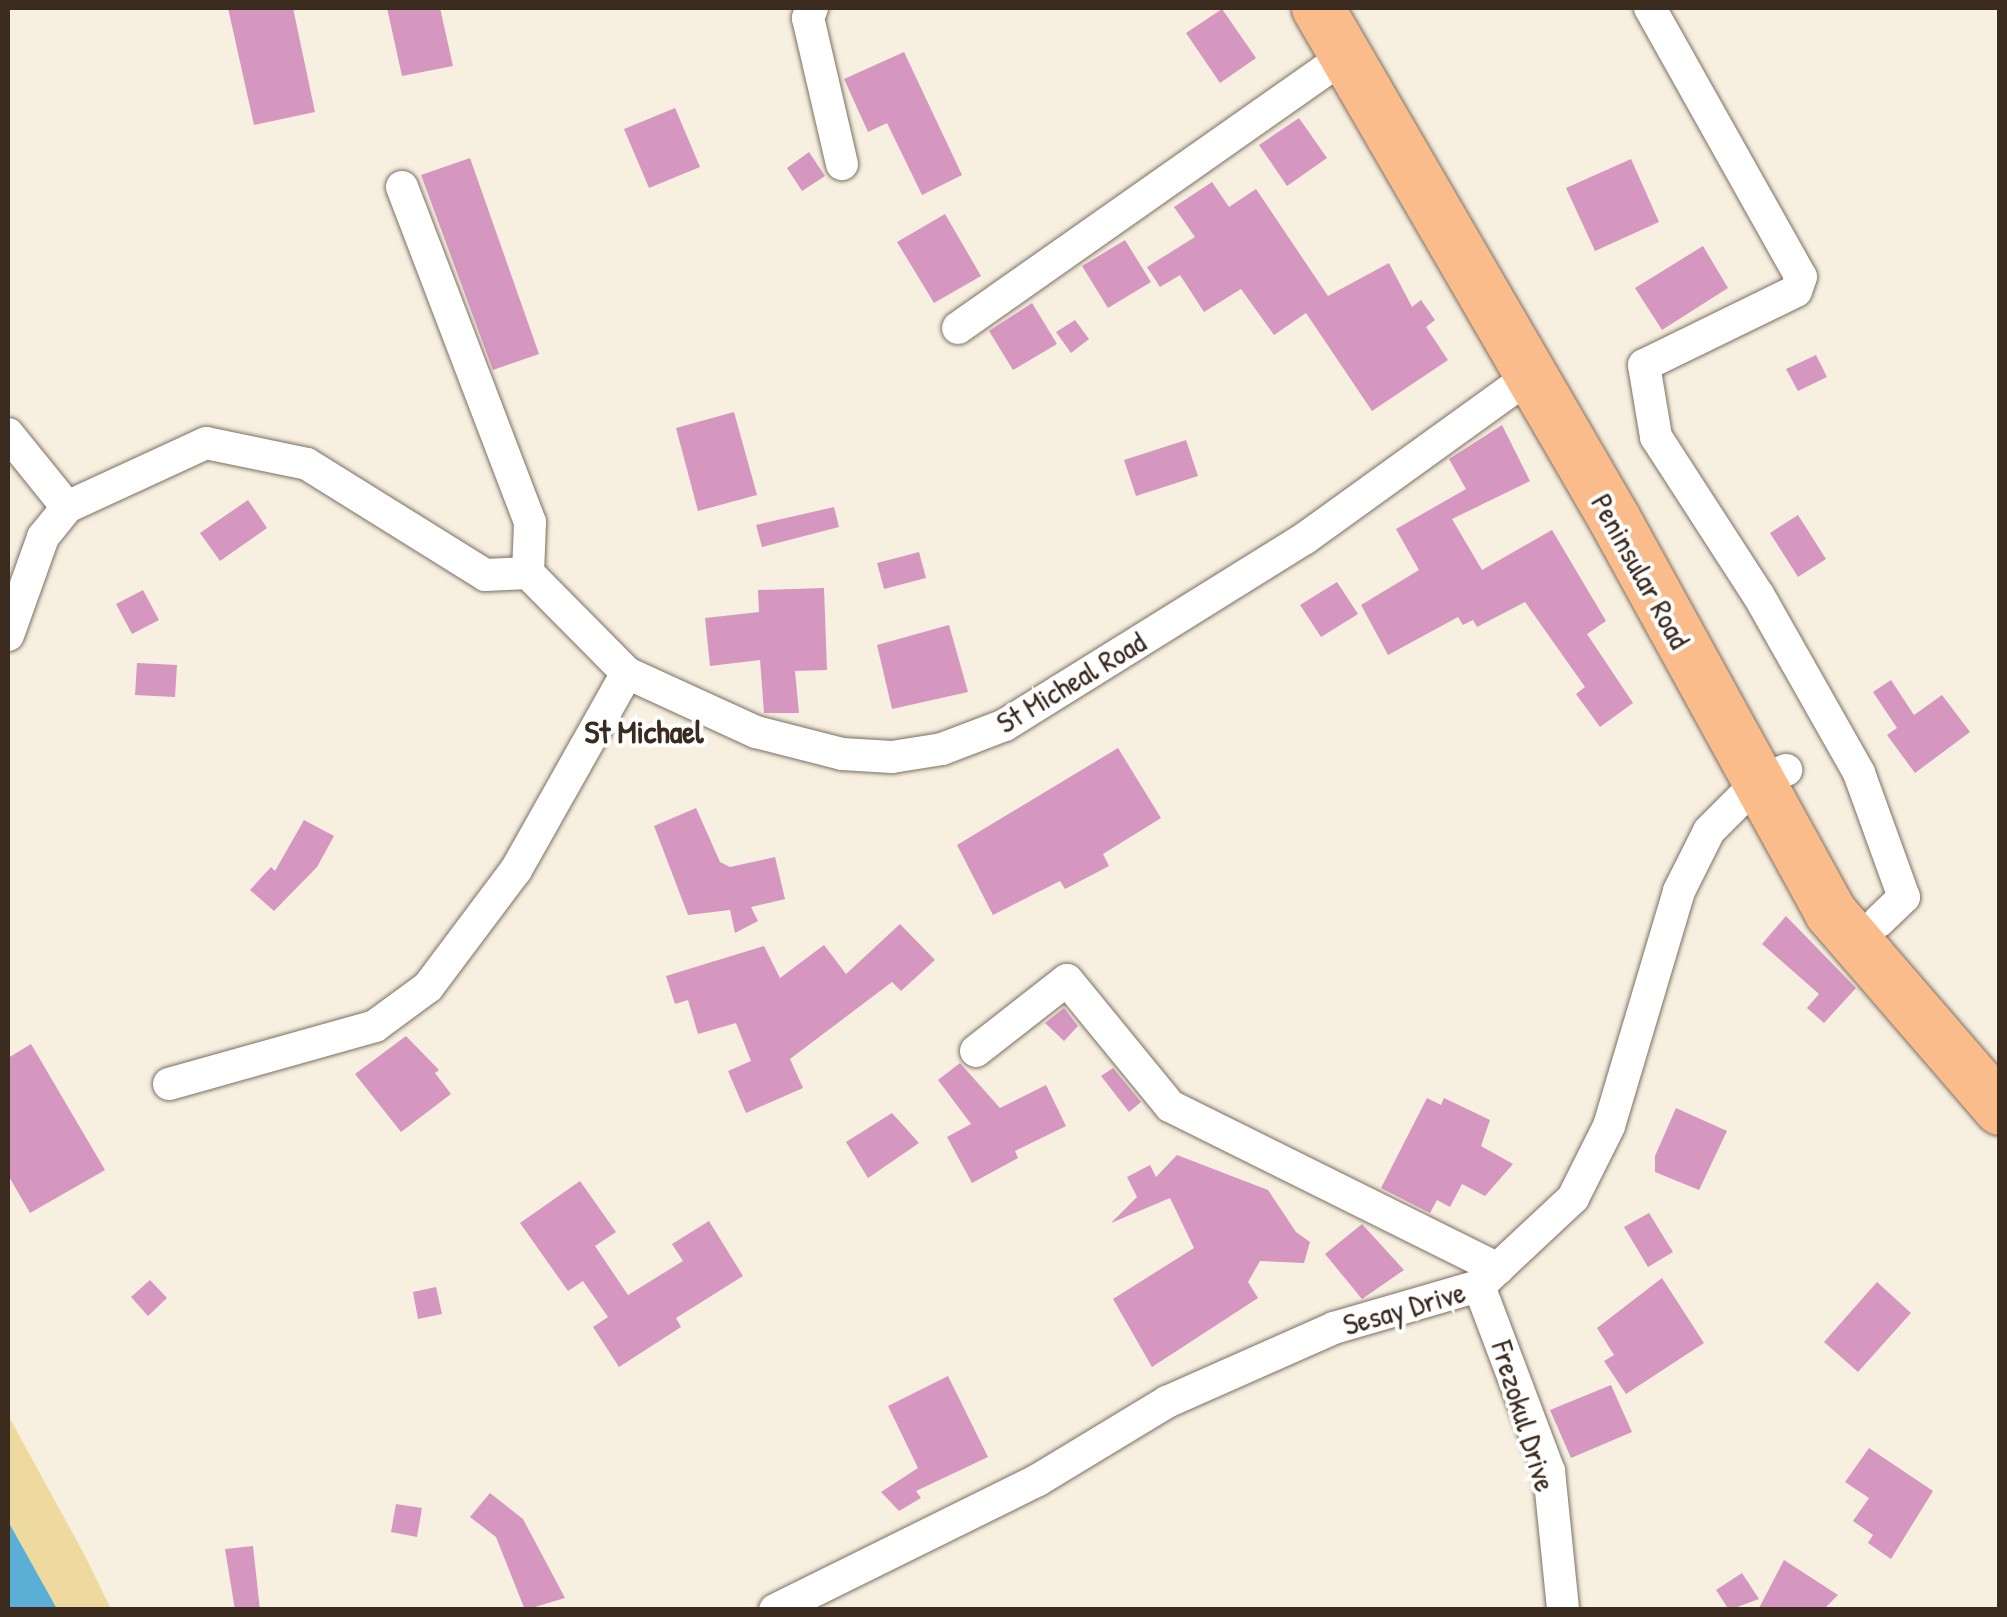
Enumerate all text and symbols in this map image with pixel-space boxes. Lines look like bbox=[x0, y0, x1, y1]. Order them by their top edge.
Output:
street label: Peninsular Road bbox=[1584, 487, 1698, 655]
street label: St Micheal Road bbox=[990, 623, 1152, 741]
district label: St Michael bbox=[585, 713, 703, 751]
street label: Sesay Drive bbox=[1339, 1273, 1469, 1343]
street label: Frezokul Drive bbox=[1484, 1336, 1564, 1496]

